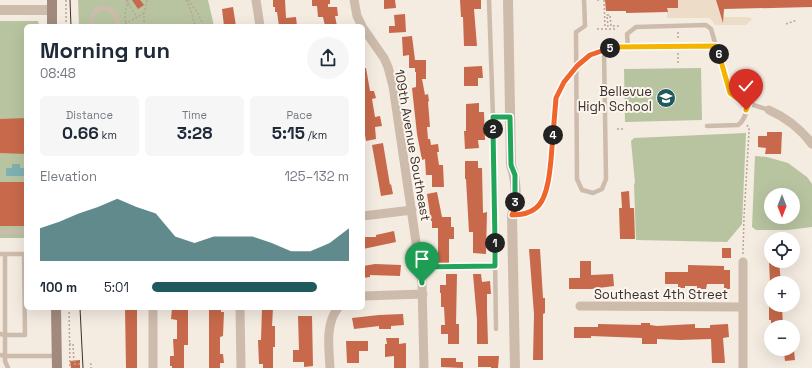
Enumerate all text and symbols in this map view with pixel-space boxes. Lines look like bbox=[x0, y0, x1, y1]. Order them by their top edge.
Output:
text: Morning run bbox=[40, 36, 170, 64]
button: share bbox=[307, 37, 349, 79]
pin: 5 bbox=[600, 38, 620, 58]
text: 5 bbox=[607, 41, 613, 55]
pin: 6 bbox=[709, 44, 729, 64]
text: 6 bbox=[716, 47, 722, 61]
text: 08:48 bbox=[40, 65, 76, 82]
street label: 109th Avenue Southeast bbox=[391, 68, 434, 222]
pin bbox=[729, 69, 763, 110]
icon: check bbox=[735, 75, 757, 97]
place label: Bellevue High School bbox=[578, 83, 652, 115]
school or university icon: Bellevue High School bbox=[655, 87, 677, 109]
text: Distance bbox=[66, 108, 113, 122]
text: Time bbox=[182, 108, 207, 122]
text: Pace bbox=[287, 108, 312, 122]
pin: 2 bbox=[483, 119, 503, 139]
text: 0.66 bbox=[62, 122, 99, 144]
text: 3:28 bbox=[177, 122, 212, 144]
text: 5:15 bbox=[272, 122, 305, 144]
text: 2 bbox=[490, 122, 496, 136]
pin: 4 bbox=[543, 125, 563, 145]
text: km bbox=[99, 128, 117, 142]
text: /km bbox=[305, 128, 327, 142]
text: 4 bbox=[550, 128, 557, 142]
text: Elevation bbox=[40, 168, 97, 185]
text: 125–132 m bbox=[284, 168, 349, 185]
north arrow bbox=[764, 188, 800, 224]
map controls bbox=[764, 188, 800, 356]
pin: 3 bbox=[505, 192, 525, 212]
text: 3 bbox=[512, 195, 518, 209]
button: locate bbox=[764, 232, 800, 268]
pin: 1 bbox=[485, 233, 505, 253]
text: 1 bbox=[493, 236, 497, 250]
pin bbox=[405, 242, 439, 283]
icon: arrive bbox=[411, 248, 433, 270]
button: + bbox=[764, 276, 800, 312]
text: 100 m bbox=[40, 279, 77, 296]
text: 5:01 bbox=[104, 279, 129, 296]
street label: Southeast 4th Street bbox=[594, 286, 728, 303]
button: − bbox=[764, 320, 800, 356]

